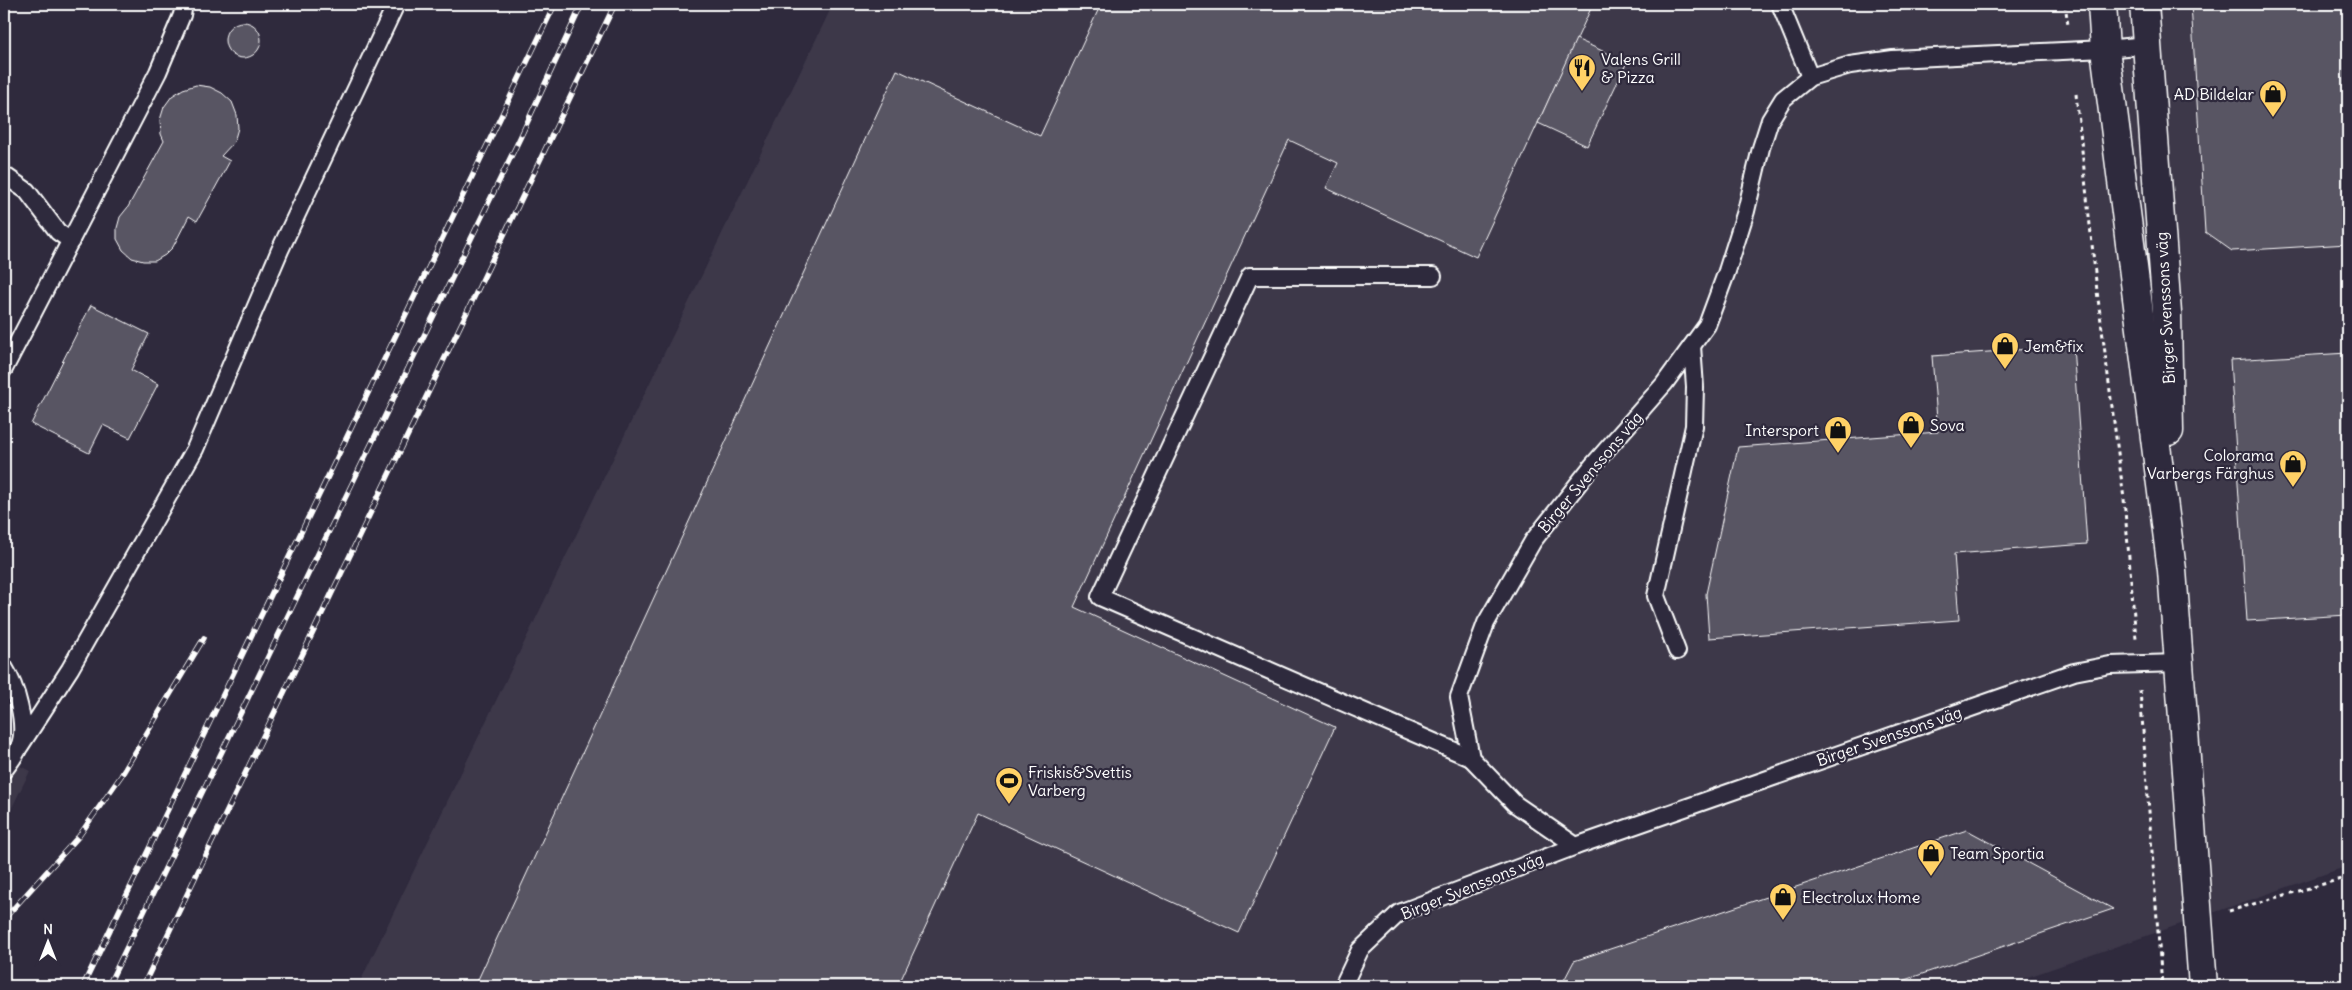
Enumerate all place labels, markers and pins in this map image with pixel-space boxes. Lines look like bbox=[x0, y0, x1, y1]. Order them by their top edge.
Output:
place label: Valens Grill & Pizza bbox=[1601, 49, 1681, 87]
restaurant icon: Valens Grill & Pizza bbox=[1567, 53, 1597, 92]
shop icon: AD Bildelar bbox=[2258, 79, 2288, 118]
place label: AD Bildelar bbox=[2174, 84, 2254, 104]
shop icon: Jem&fix bbox=[1990, 331, 2020, 370]
place label: Jem&fix bbox=[2024, 336, 2084, 356]
shop icon: Sova bbox=[1896, 410, 1926, 449]
shop icon: Intersport bbox=[1823, 415, 1853, 454]
place label: Sova bbox=[1930, 415, 1965, 435]
place label: Intersport bbox=[1745, 420, 1820, 440]
place label: Colorama Varbergs Färghus bbox=[2147, 445, 2274, 483]
shop icon: Colorama Varbergs Färghus bbox=[2278, 449, 2308, 488]
place label: Friskis&Svettis Varberg bbox=[1028, 762, 1132, 800]
sports icon: Friskis&Svettis Varberg bbox=[994, 766, 1024, 805]
shop icon: Team Sportia bbox=[1916, 838, 1946, 877]
place label: Team Sportia bbox=[1950, 843, 2045, 863]
shop icon: Electrolux Home bbox=[1768, 882, 1798, 921]
place label: Electrolux Home bbox=[1802, 887, 1920, 907]

